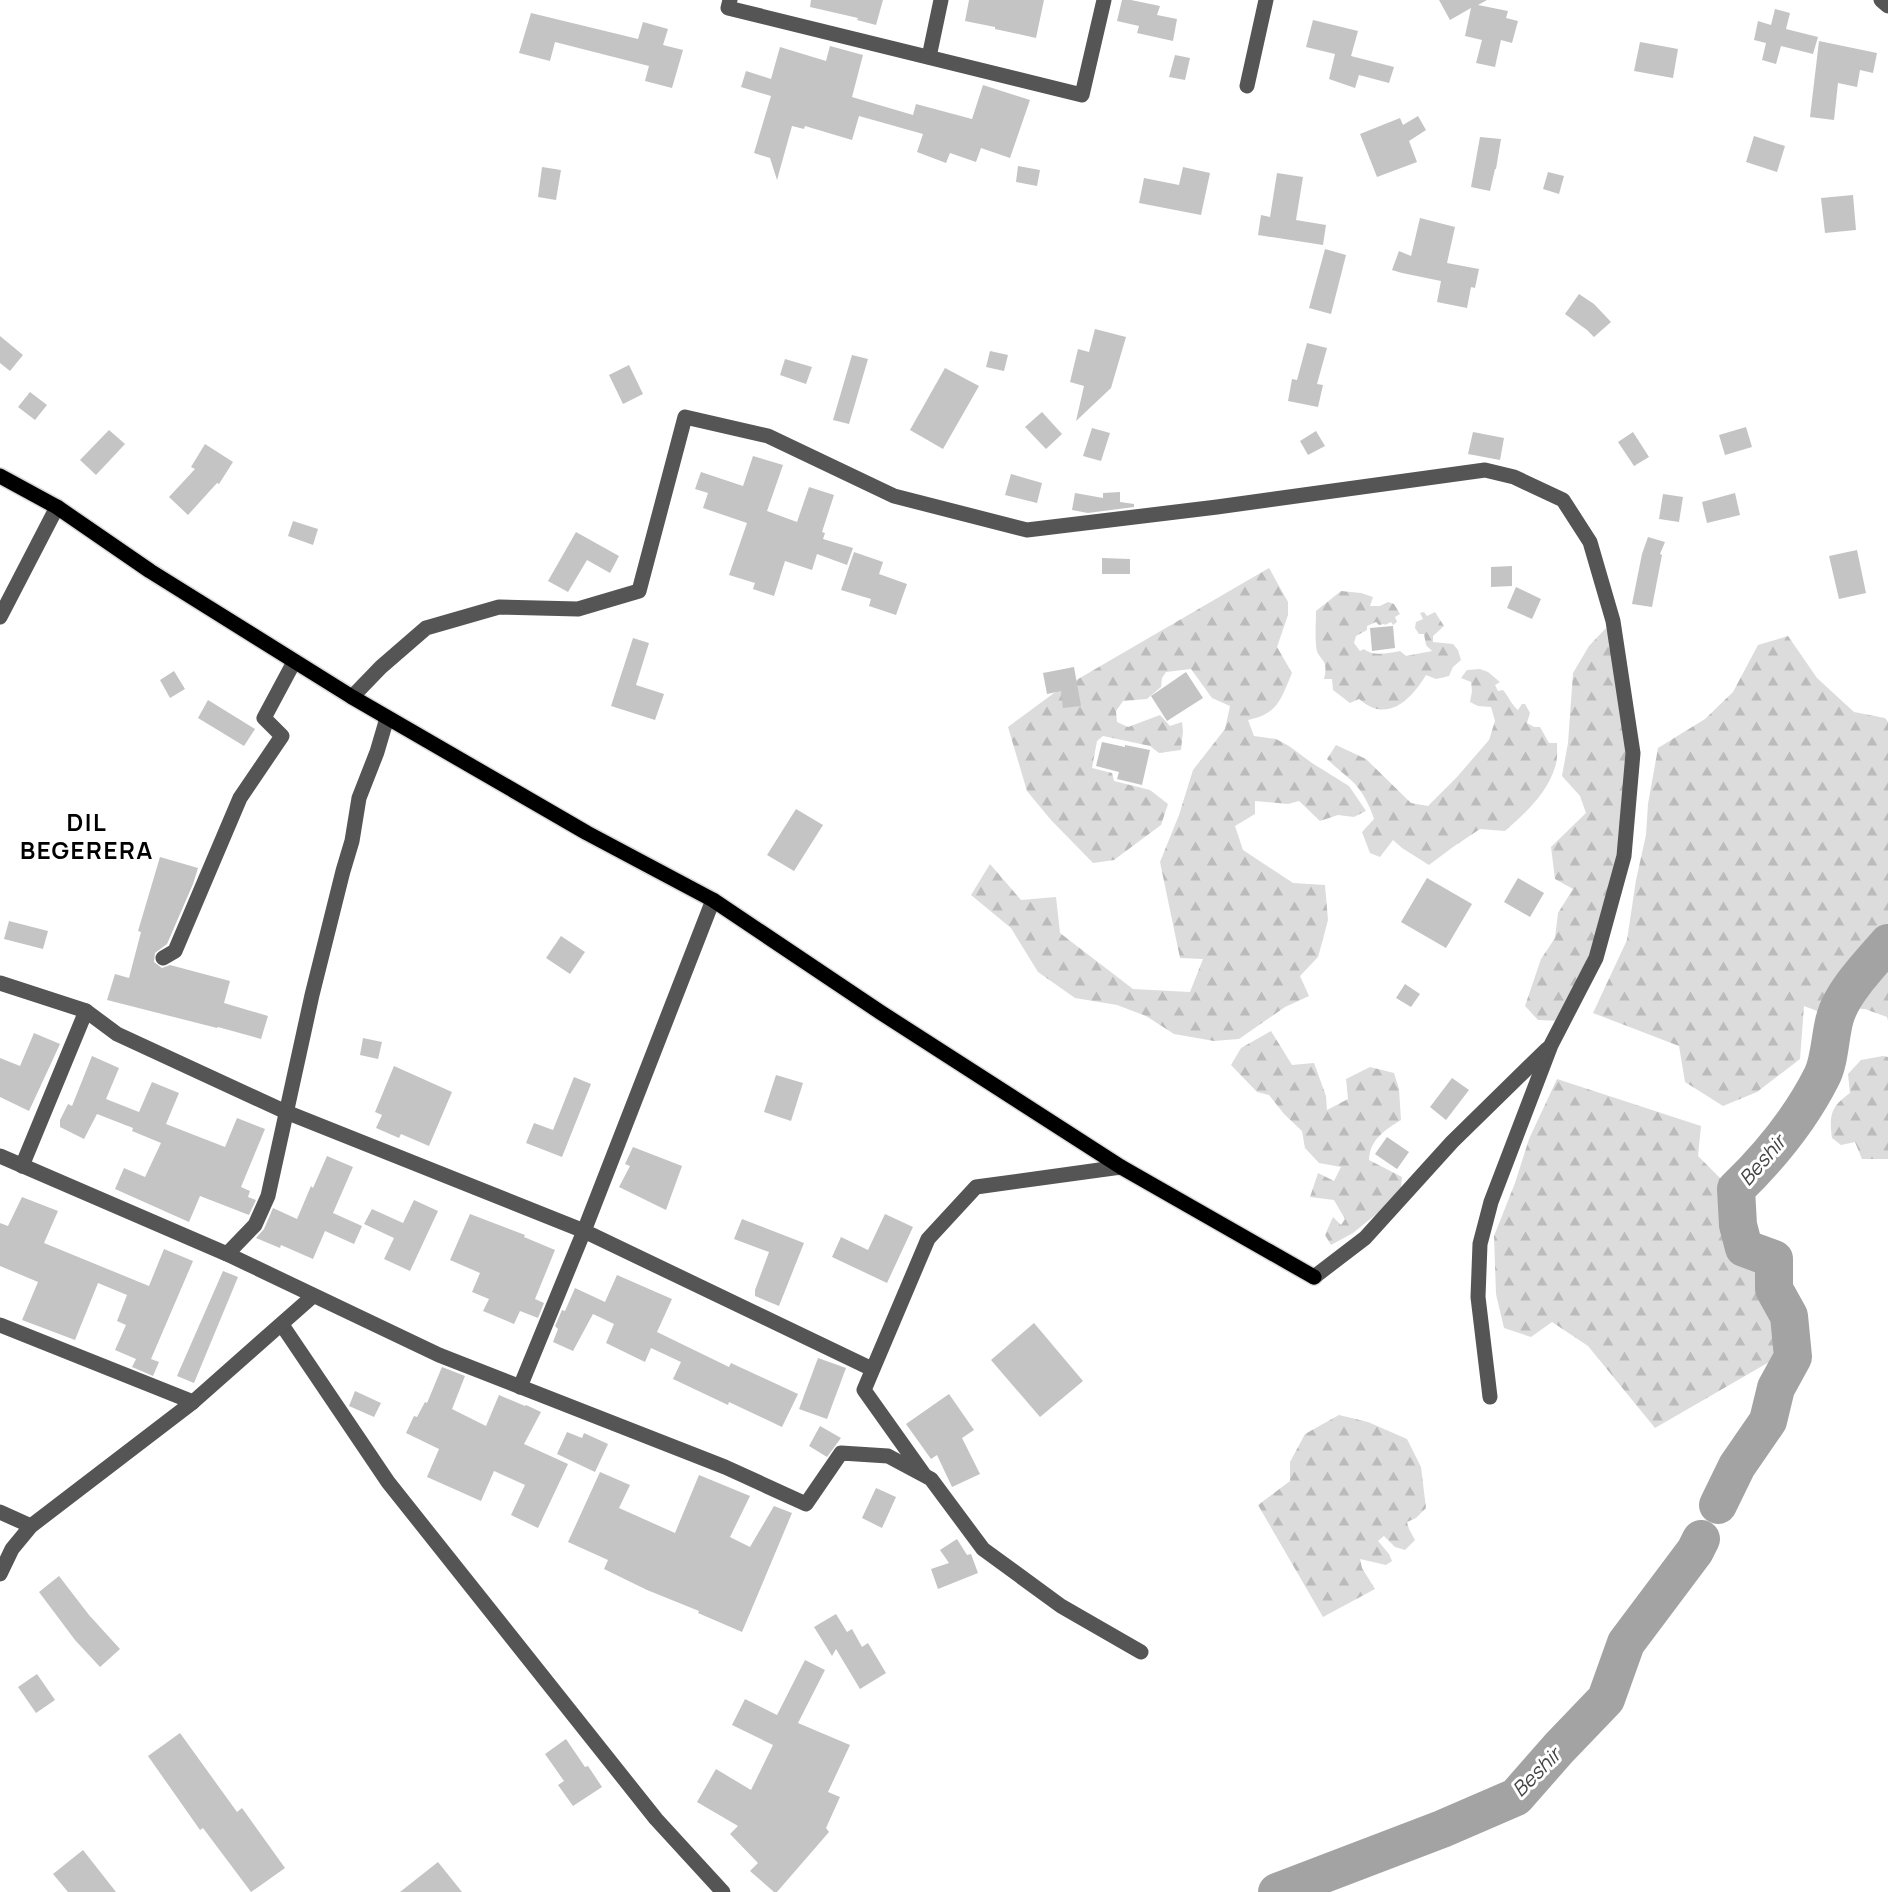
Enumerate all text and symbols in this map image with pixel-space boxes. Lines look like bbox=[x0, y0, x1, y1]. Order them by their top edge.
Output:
district label: DIL BEGERERA bbox=[20, 805, 154, 866]
water label: Beshir bbox=[1733, 1127, 1793, 1191]
water label: Beshir bbox=[1506, 1740, 1568, 1802]

